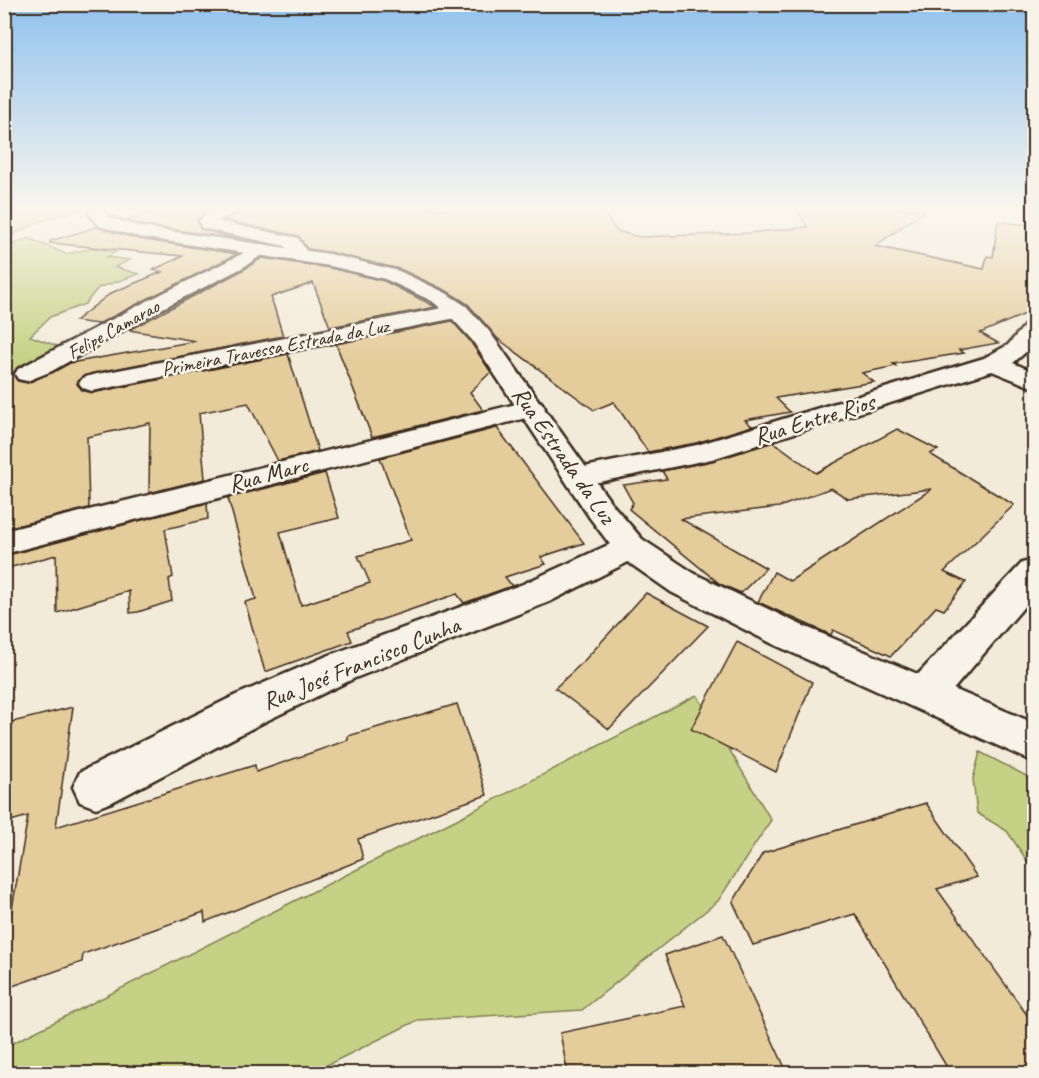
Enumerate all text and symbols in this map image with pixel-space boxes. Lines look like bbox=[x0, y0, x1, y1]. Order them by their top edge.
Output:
street label: Felipe Camarao bbox=[63, 293, 164, 365]
street label: Primeira Travessa Estrada da Luz bbox=[160, 313, 393, 382]
street label: Rua Estrada da Luz bbox=[506, 380, 623, 531]
street label: Rua Entre Rios bbox=[750, 386, 880, 452]
street label: Rua Marc bbox=[225, 449, 312, 499]
street label: Rua José Francisco Cunha bbox=[258, 609, 465, 716]

